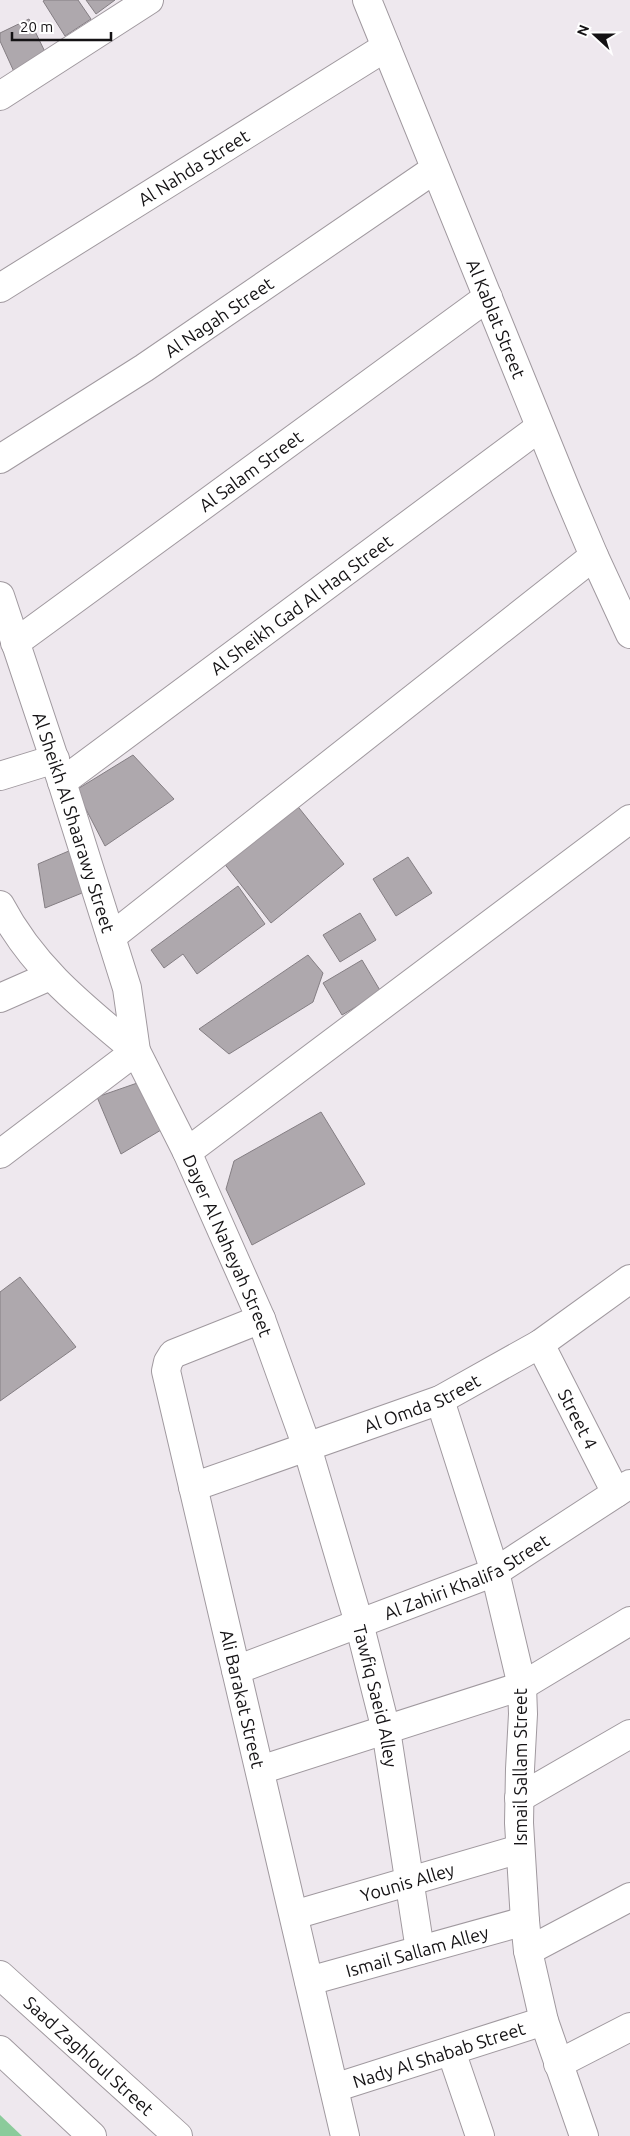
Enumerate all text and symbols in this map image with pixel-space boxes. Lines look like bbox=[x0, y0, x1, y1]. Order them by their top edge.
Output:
scale bar bbox=[12, 10, 111, 42]
north arrow bbox=[570, 10, 620, 60]
text: 20 m bbox=[20, 18, 53, 35]
text: N bbox=[574, 23, 592, 38]
street label: Al Nahda Street bbox=[134, 125, 253, 209]
street label: Al Kablat Street bbox=[463, 256, 530, 381]
street label: Al Nagah Street bbox=[161, 273, 277, 361]
street label: Al Salam Street bbox=[195, 426, 306, 515]
street label: Al Sheikh Gad Al Haq Street bbox=[206, 530, 396, 678]
street label: Al Sheikh Al Shaarawy Street bbox=[29, 709, 119, 935]
street label: Dayer Al Naheyah Street bbox=[179, 1151, 276, 1339]
street label: Al Omda Street bbox=[361, 1370, 484, 1436]
street label: Street 4 bbox=[555, 1386, 602, 1452]
street label: Al Zahiri Khalifa Street bbox=[381, 1530, 553, 1623]
street label: Tawfiq Saeid Alley bbox=[350, 1623, 402, 1769]
street label: Ali Barakat Street bbox=[217, 1628, 269, 1770]
street label: Ismail Sallam Street bbox=[510, 1688, 530, 1846]
street label: Younis Alley bbox=[358, 1859, 457, 1905]
street label: Ismail Sallam Alley bbox=[343, 1922, 491, 1980]
street label: Saad Zaghloul Street bbox=[20, 1992, 158, 2119]
street label: Nady Al Shabab Street bbox=[350, 2018, 527, 2091]

